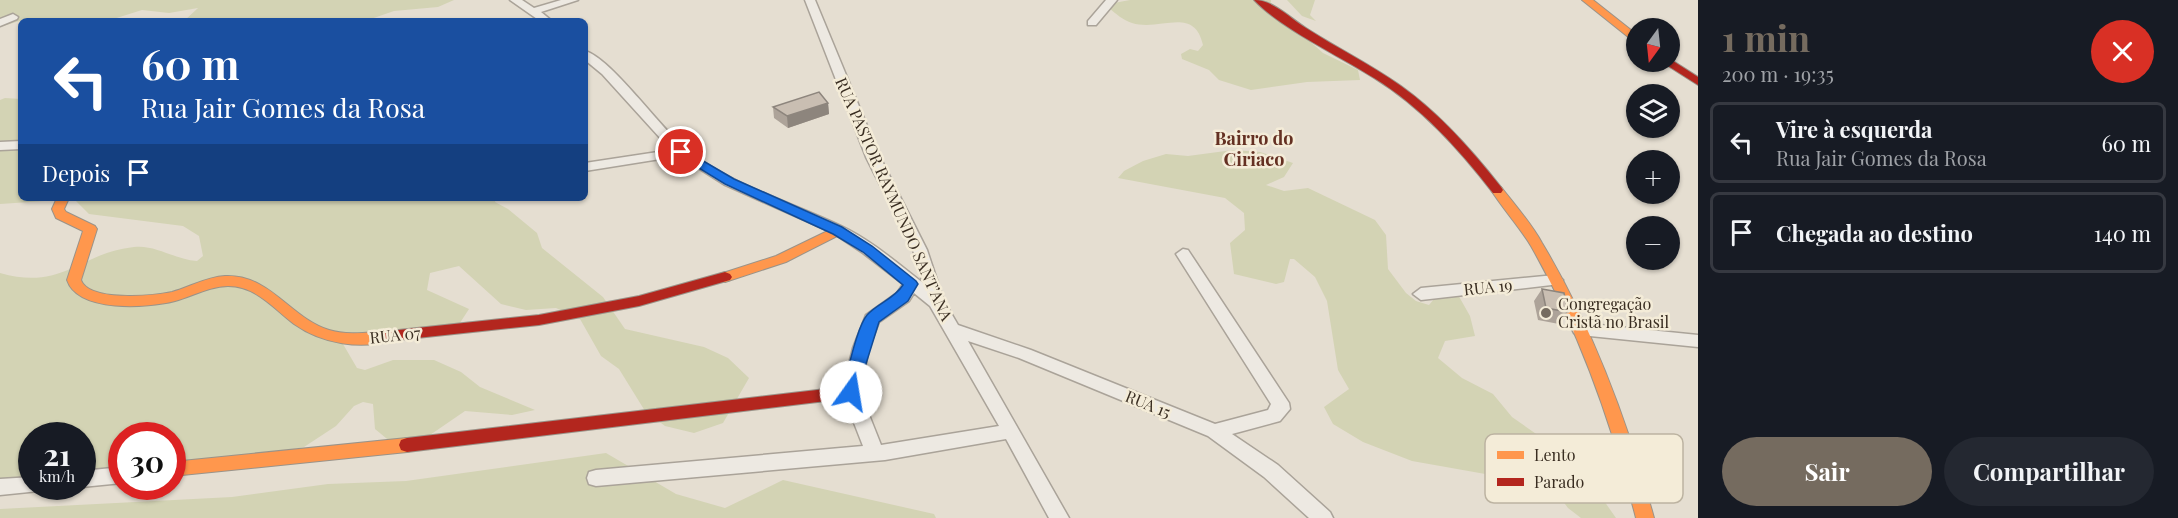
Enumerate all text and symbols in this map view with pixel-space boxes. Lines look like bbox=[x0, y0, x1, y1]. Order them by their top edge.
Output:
text: 1 min bbox=[1722, 13, 1810, 61]
north arrow bbox=[1626, 18, 1680, 72]
map controls bbox=[1626, 18, 1680, 270]
button: close bbox=[2091, 20, 2154, 83]
text: 60 m bbox=[141, 35, 239, 91]
icon: left bbox=[42, 42, 120, 120]
text: 200 m · 19:35 bbox=[1722, 60, 1834, 87]
street label: RUA PASTOR RAYMUNDO SANT’ANA bbox=[831, 74, 958, 325]
button: layers bbox=[1626, 84, 1680, 138]
text: Rua Jair Gomes da Rosa bbox=[141, 89, 425, 125]
text: Vire à esquerda bbox=[1776, 114, 1933, 144]
pin bbox=[655, 126, 706, 177]
district label: Bairro do Ciriaco bbox=[1215, 126, 1293, 171]
icon: left bbox=[1725, 126, 1758, 159]
text: 60 m bbox=[2101, 128, 2151, 158]
icon: arrive bbox=[664, 135, 697, 168]
text: Rua Jair Gomes da Rosa bbox=[1776, 144, 1987, 171]
button: + bbox=[1626, 150, 1680, 204]
icon: arrive bbox=[122, 156, 155, 189]
text: Depois bbox=[42, 158, 110, 188]
button: − bbox=[1626, 216, 1680, 270]
icon: arrive bbox=[1725, 216, 1758, 249]
text: Chegada ao destino bbox=[1776, 218, 1973, 248]
text: 140 m bbox=[2094, 218, 2151, 248]
street label: RUA 19 bbox=[1463, 274, 1513, 299]
place label: Congregação Cristã no Brasil bbox=[1558, 293, 1670, 332]
marker: Congregação Cristã no Brasil bbox=[1539, 306, 1553, 320]
street label: RUA 07 bbox=[369, 321, 422, 348]
position arrow bbox=[819, 360, 883, 424]
street label: RUA 15 bbox=[1122, 385, 1174, 422]
speed limit sign: 30 bbox=[108, 422, 186, 500]
text: 21 bbox=[43, 434, 71, 474]
legend bbox=[1485, 434, 1683, 503]
button: Sair bbox=[1722, 437, 1932, 506]
button: Compartilhar bbox=[1944, 437, 2154, 506]
text: Lento bbox=[1534, 444, 1576, 465]
text: km/h bbox=[39, 466, 75, 486]
text: Parado bbox=[1534, 471, 1585, 492]

